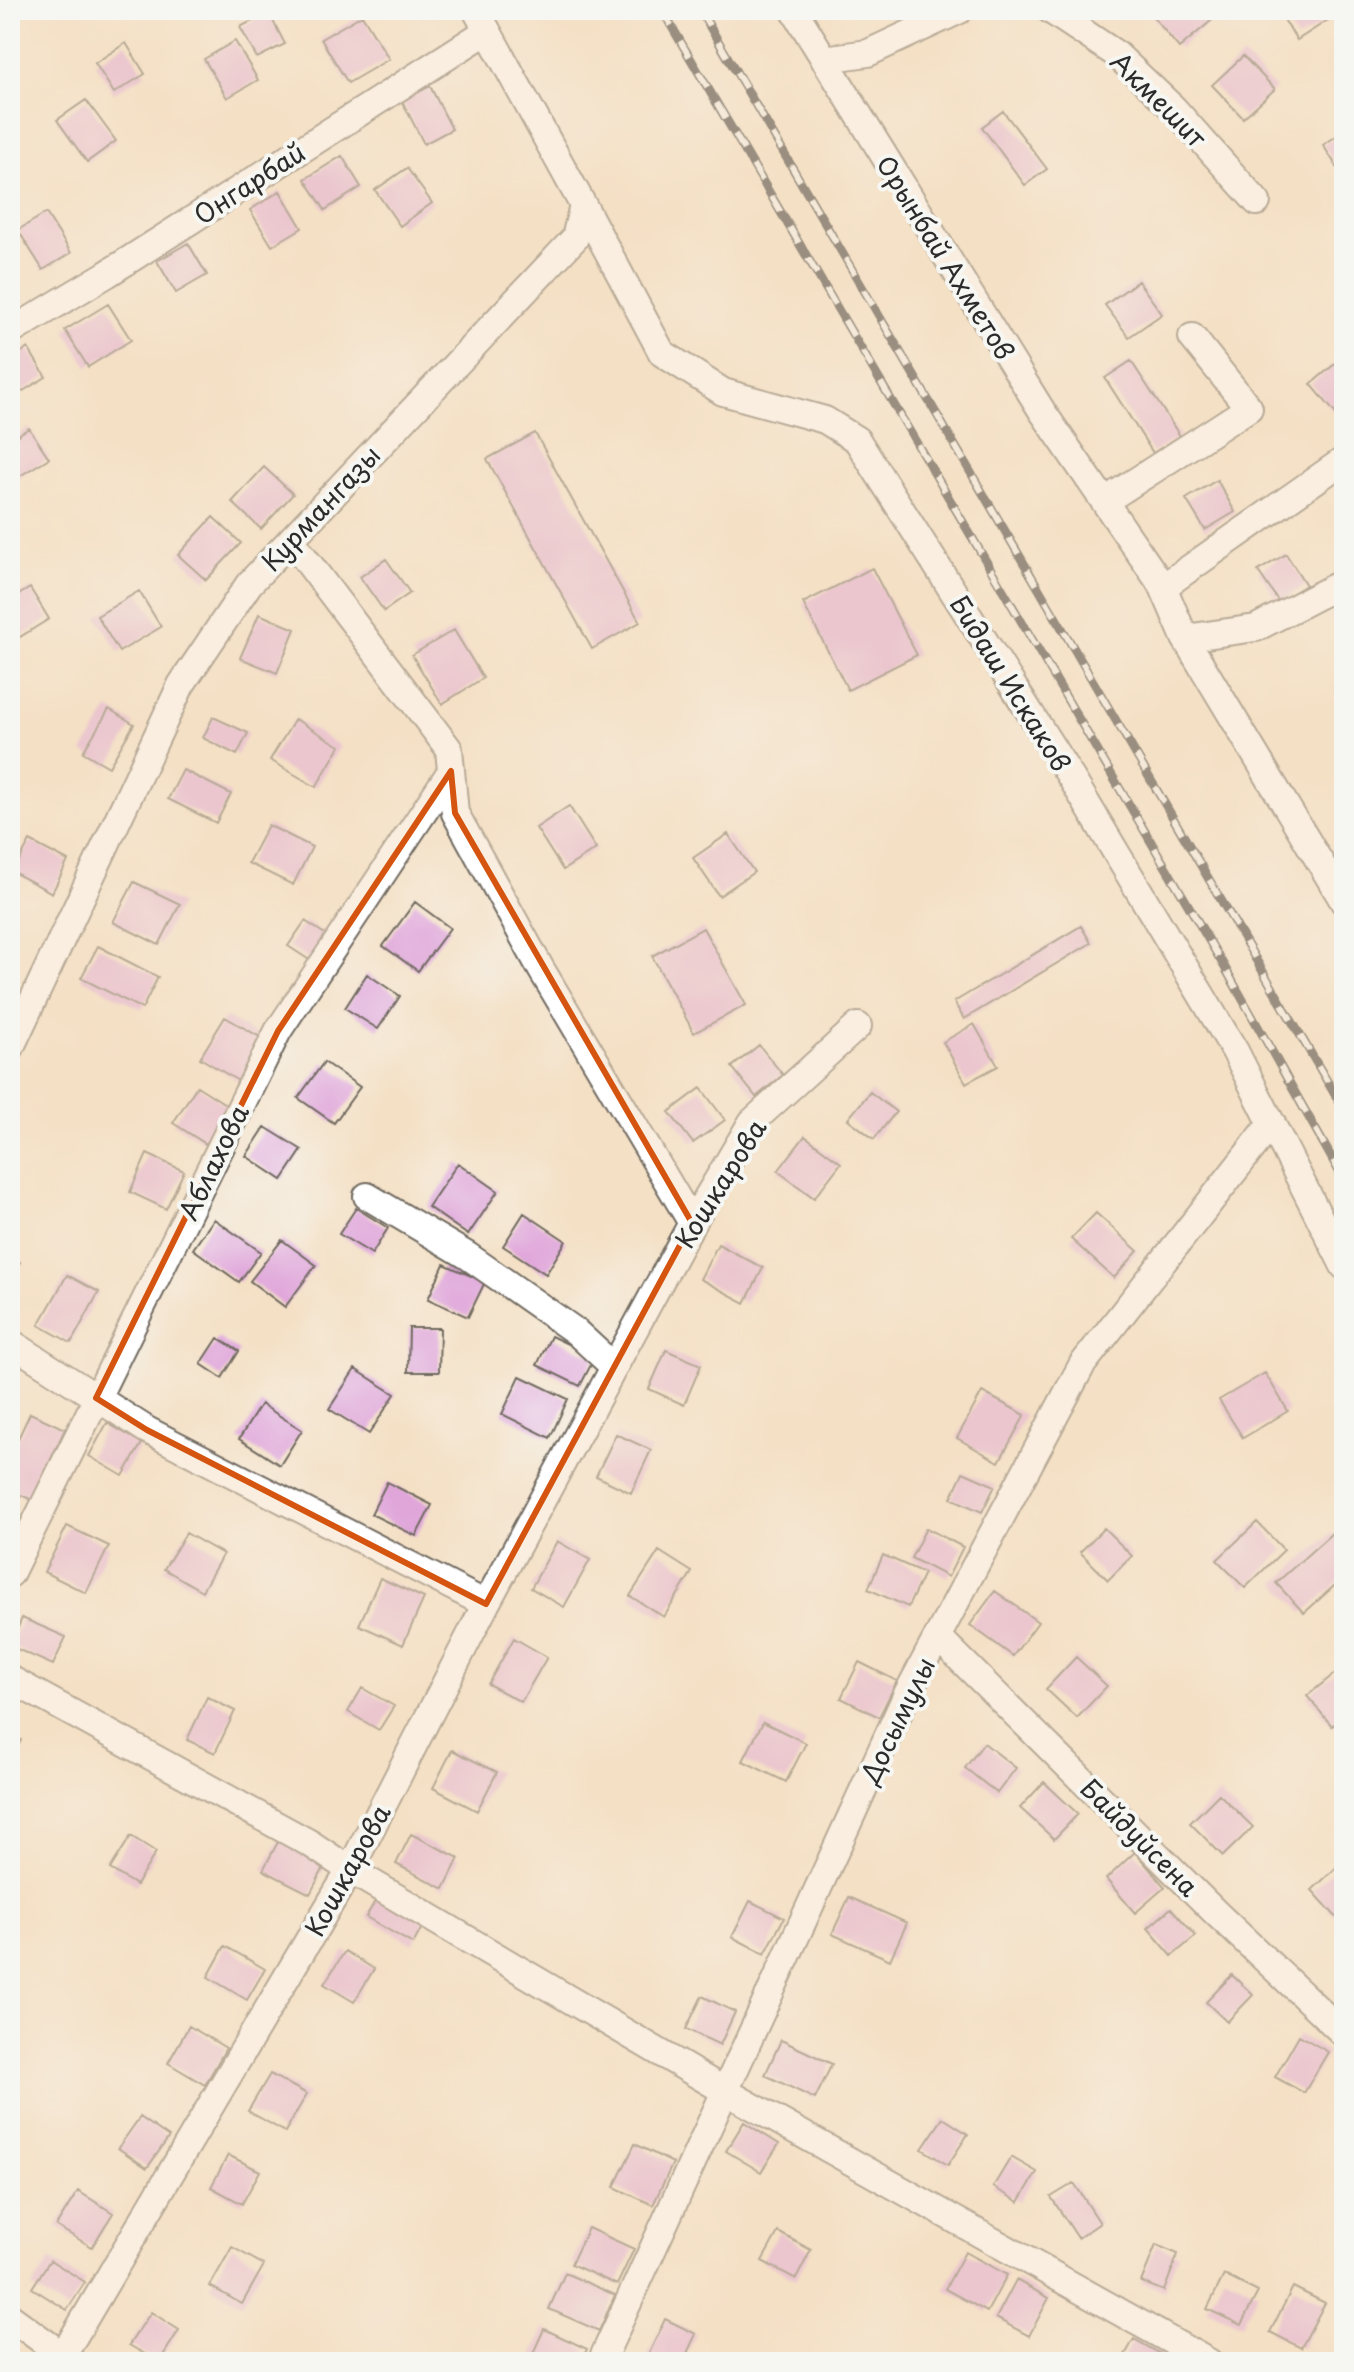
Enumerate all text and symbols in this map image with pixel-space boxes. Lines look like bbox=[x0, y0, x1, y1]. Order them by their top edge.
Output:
street label: Акмешит bbox=[1102, 42, 1216, 156]
street label: Онгарбай bbox=[186, 132, 312, 234]
street label: Орынбай Ахметов bbox=[867, 147, 1025, 367]
street label: Курмангазы bbox=[251, 436, 389, 580]
street label: Бидаш Искаков bbox=[941, 587, 1081, 779]
street label: Аблахова bbox=[168, 1097, 258, 1227]
street label: Кошкарова bbox=[665, 1110, 776, 1255]
street label: Досымулы bbox=[849, 1650, 944, 1791]
street label: Байдуйсена bbox=[1072, 1769, 1208, 1905]
street label: Кошкарова bbox=[295, 1796, 400, 1943]

